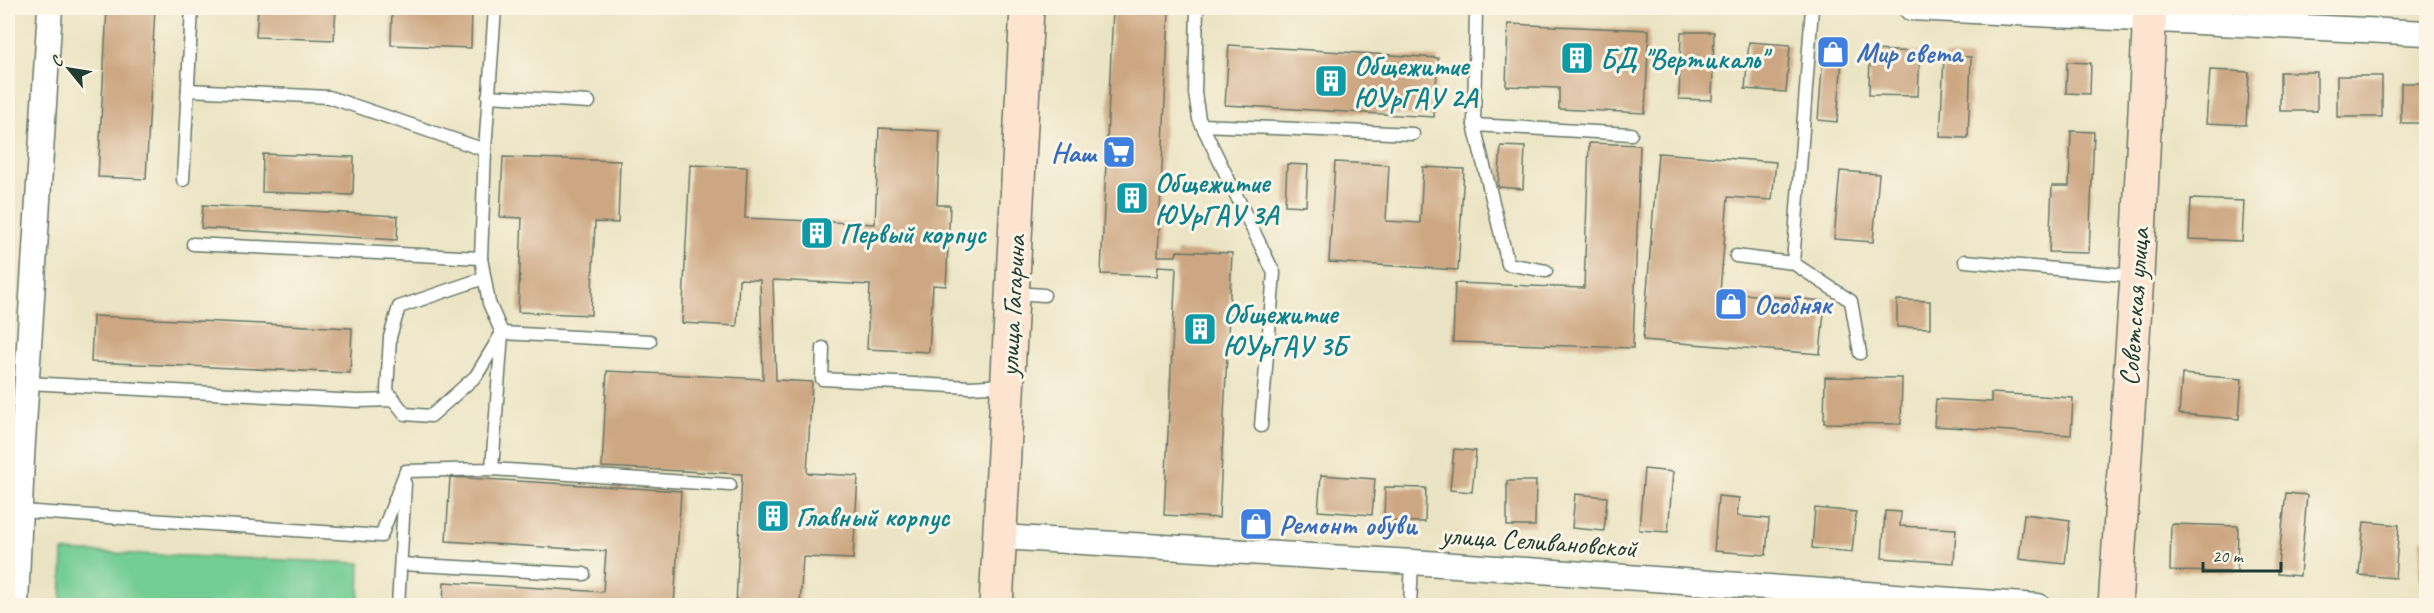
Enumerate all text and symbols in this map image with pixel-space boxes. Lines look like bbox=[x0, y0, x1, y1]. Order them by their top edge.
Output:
shop icon: Мир света bbox=[1815, 34, 1851, 70]
place label: Мир света bbox=[1856, 35, 1965, 70]
north arrow bbox=[39, 39, 99, 99]
building icon: БД "Вертикаль" bbox=[1559, 40, 1595, 76]
place label: БД "Вертикаль" bbox=[1600, 41, 1773, 76]
place label: Общежитие ЮУрГАУ 2А bbox=[1354, 48, 1479, 115]
text: С bbox=[46, 52, 69, 70]
building icon: Общежитие ЮУрГАУ 2А bbox=[1313, 63, 1349, 99]
supermarket icon: Наш bbox=[1101, 134, 1137, 170]
place label: Наш bbox=[1051, 135, 1098, 170]
place label: Общежитие ЮУрГАУ 3А bbox=[1155, 165, 1280, 232]
building icon: Общежитие ЮУрГАУ 3А bbox=[1114, 180, 1150, 216]
building icon: Первый корпус bbox=[799, 215, 835, 251]
place label: Первый корпус bbox=[840, 216, 987, 252]
street label: Советская улица bbox=[2111, 225, 2157, 387]
street label: улица Гагарина bbox=[991, 233, 1033, 380]
shop icon: Особняк bbox=[1713, 286, 1749, 322]
place label: Особняк bbox=[1754, 287, 1834, 322]
place label: Общежитие ЮУрГАУ 3Б bbox=[1223, 296, 1352, 363]
building icon: Общежитие ЮУрГАУ 3Б bbox=[1182, 311, 1218, 347]
building icon: Главный корпус bbox=[755, 498, 791, 534]
place label: Главный корпус bbox=[796, 499, 951, 535]
shop icon: Ремонт обуви bbox=[1238, 506, 1274, 542]
place label: Ремонт обуви bbox=[1279, 507, 1418, 542]
street label: улица Селивановской bbox=[1438, 517, 1639, 565]
scale bar bbox=[2203, 535, 2281, 573]
text: 20 m bbox=[2212, 545, 2245, 567]

